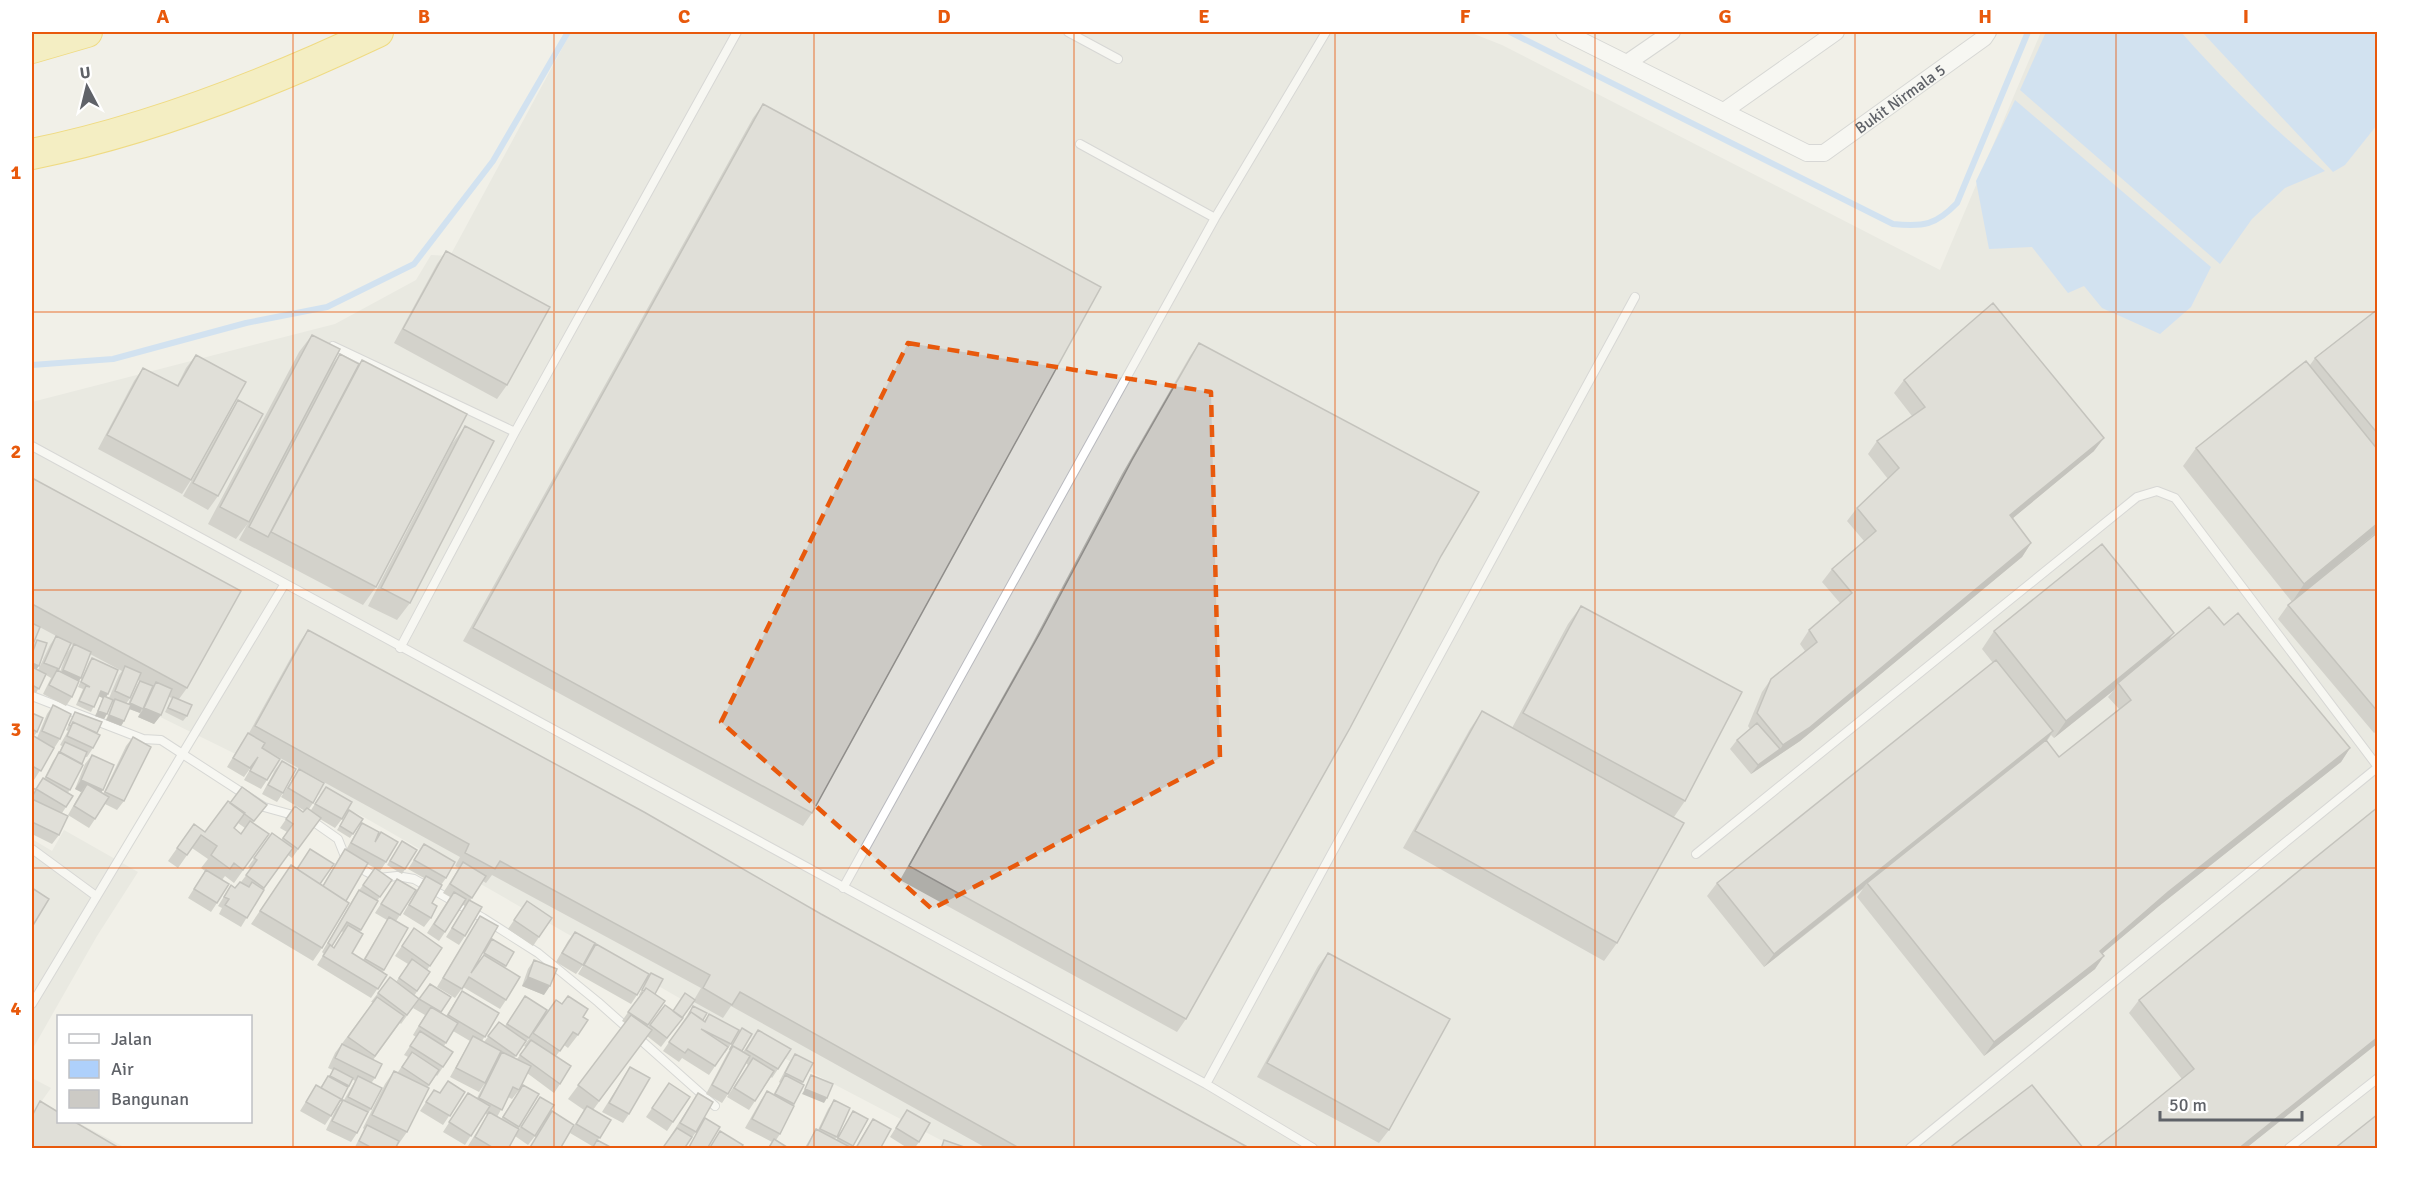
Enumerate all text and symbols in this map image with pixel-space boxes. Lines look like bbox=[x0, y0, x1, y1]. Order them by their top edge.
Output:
text: A bbox=[157, 4, 170, 29]
text: B bbox=[418, 4, 430, 29]
text: C bbox=[678, 4, 690, 29]
text: D bbox=[937, 4, 951, 29]
text: E bbox=[1198, 4, 1210, 29]
text: F bbox=[1460, 4, 1471, 29]
text: G bbox=[1718, 4, 1732, 29]
text: H bbox=[1978, 4, 1992, 29]
text: I bbox=[2243, 4, 2249, 29]
north arrow bbox=[57, 57, 117, 117]
street label: Bukit Nirmala 5 bbox=[1851, 60, 1950, 139]
text: U bbox=[79, 63, 92, 84]
text: 1 bbox=[11, 160, 22, 185]
text: 2 bbox=[11, 439, 21, 464]
text: 3 bbox=[11, 717, 21, 742]
text: 4 bbox=[11, 996, 22, 1021]
legend bbox=[57, 1015, 252, 1123]
text: Jalan bbox=[111, 1028, 152, 1050]
text: Air bbox=[111, 1058, 134, 1080]
scale bar bbox=[2160, 1084, 2302, 1122]
text: Bangunan bbox=[111, 1088, 189, 1110]
text: 50 m bbox=[2169, 1094, 2207, 1116]

